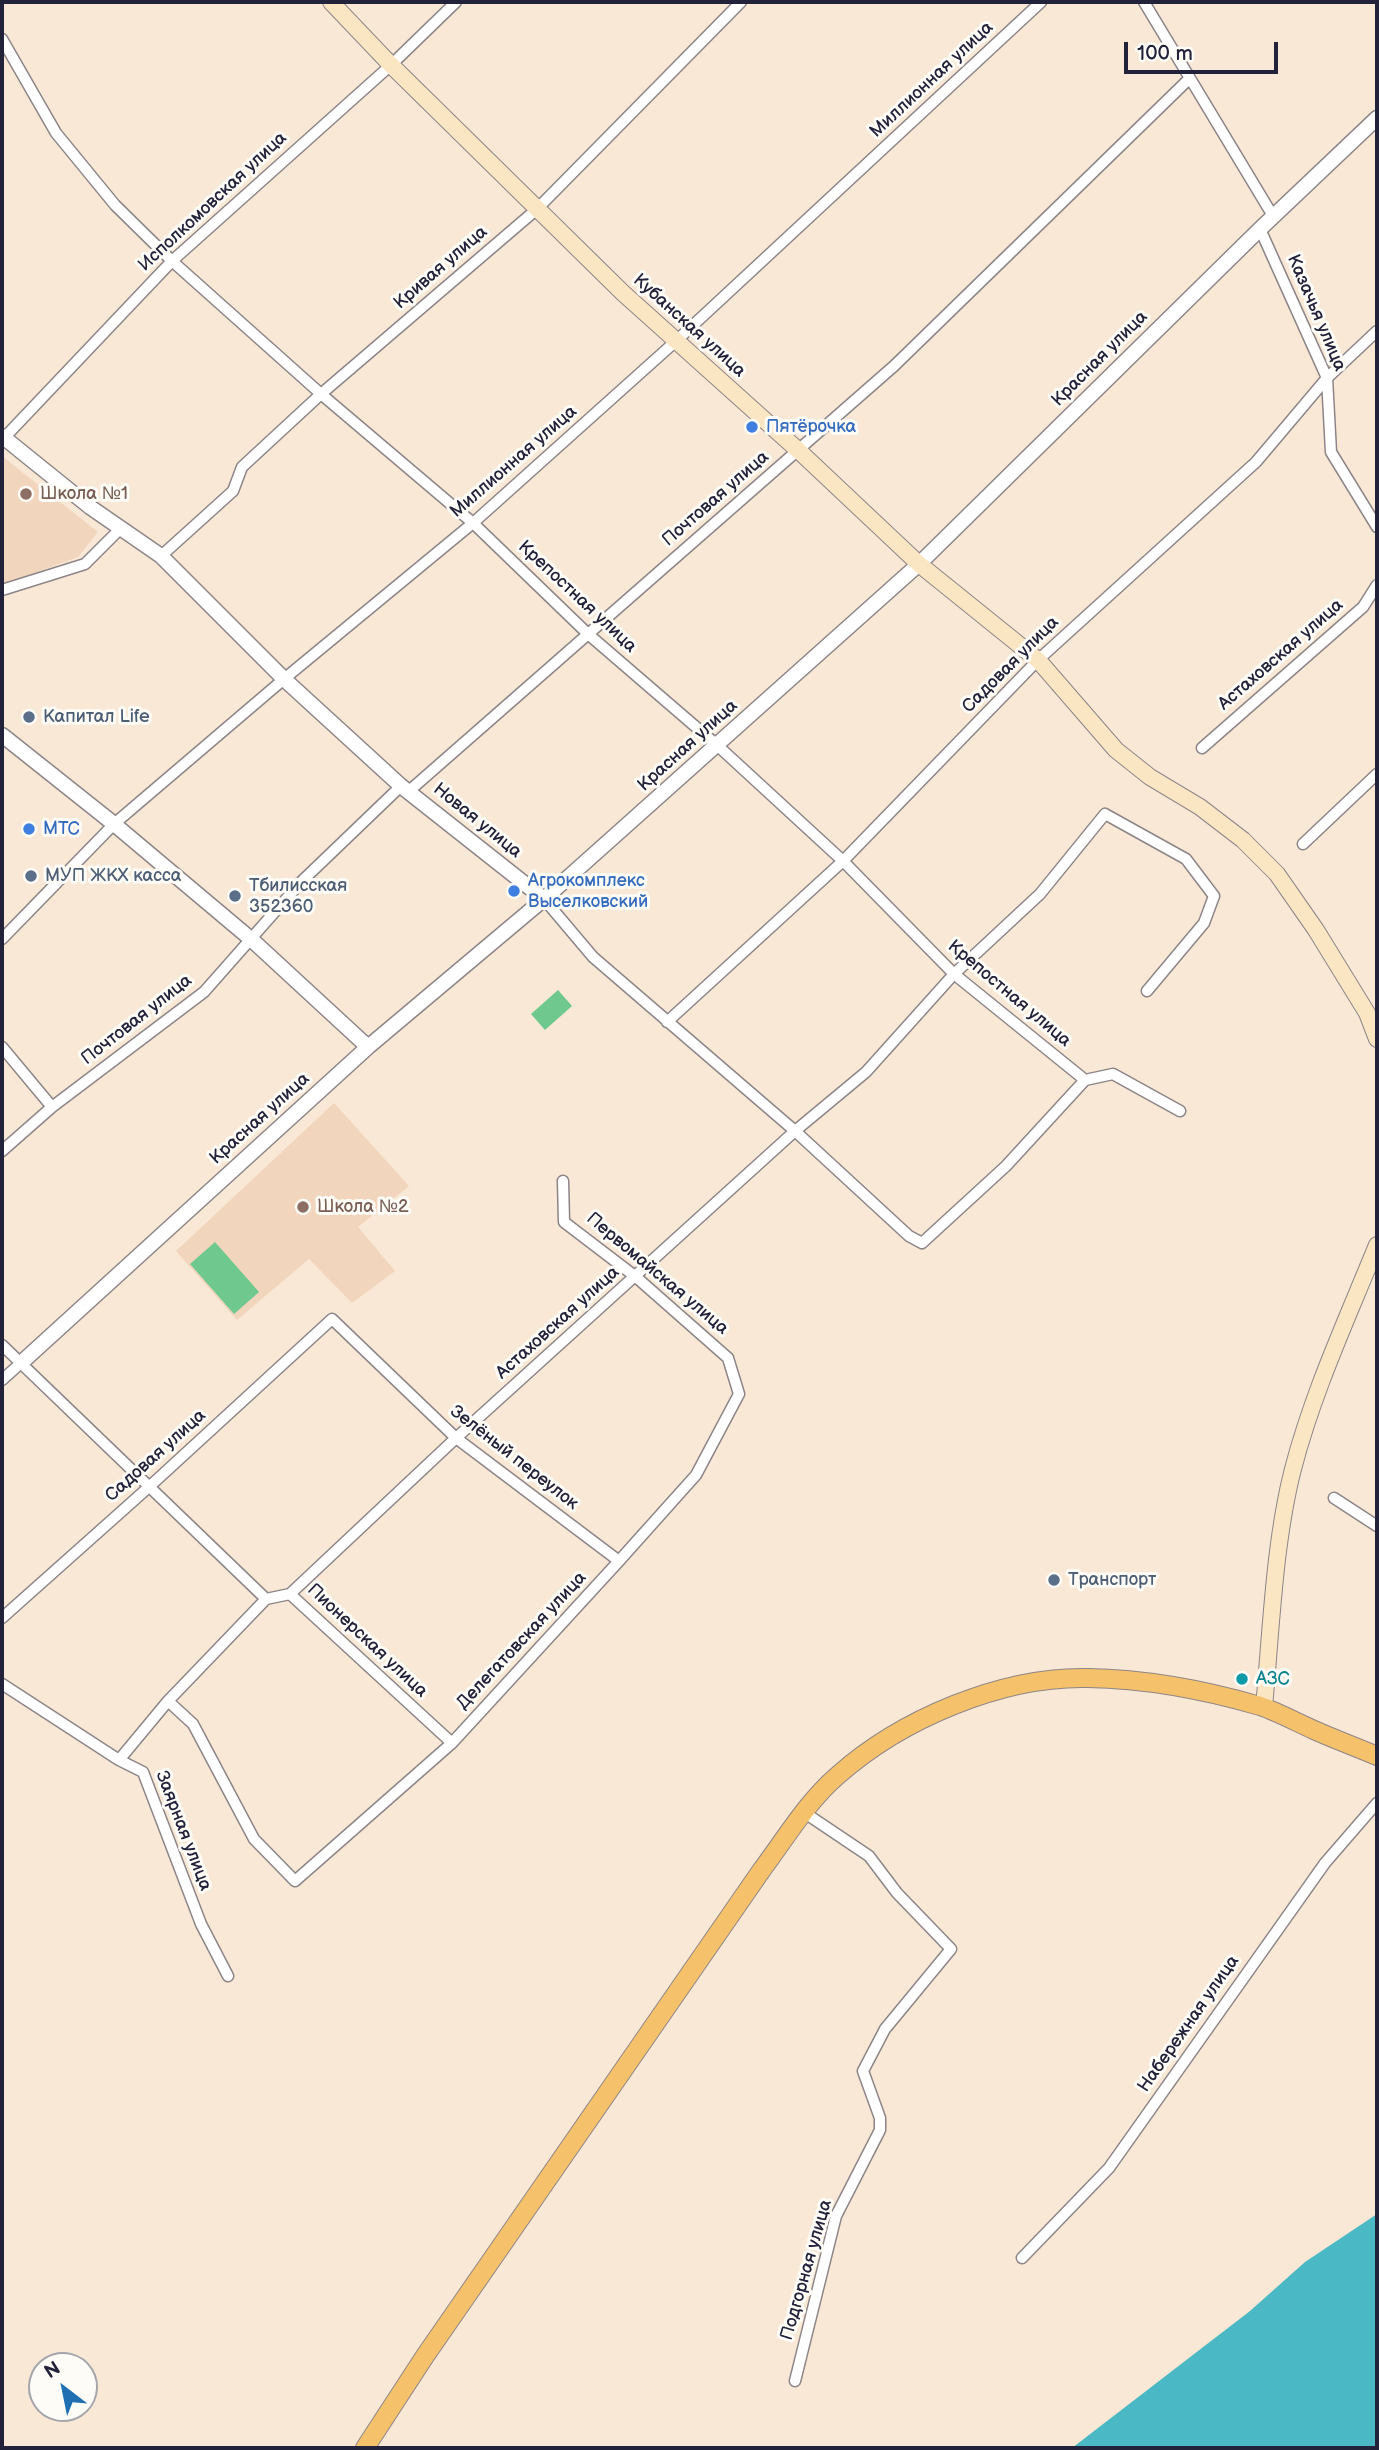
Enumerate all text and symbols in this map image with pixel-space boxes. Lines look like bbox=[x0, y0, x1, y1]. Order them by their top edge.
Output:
street label: Миллионная улица bbox=[866, 17, 998, 143]
scale bar bbox=[1127, 28, 1281, 72]
text: 100 m bbox=[1137, 41, 1193, 66]
street label: Исполкомовская улица bbox=[134, 128, 292, 276]
street label: Кривая улица bbox=[390, 222, 492, 314]
street label: Казачья улица bbox=[1282, 252, 1350, 374]
street label: Кубанская улица bbox=[628, 270, 750, 382]
street label: Красная улица bbox=[1048, 307, 1152, 411]
street label: Миллионная улица bbox=[446, 401, 582, 523]
place label: Пятёрочка bbox=[766, 416, 856, 438]
marker: Пятёрочка bbox=[744, 419, 760, 435]
street label: Почтовая улица bbox=[658, 447, 774, 551]
place label: Школа №1 bbox=[40, 483, 128, 505]
marker: Школа №1 bbox=[18, 486, 34, 502]
street label: Крепостная улица bbox=[513, 536, 641, 658]
street label: Астаховская улица bbox=[1214, 595, 1348, 715]
street label: Садовая улица bbox=[958, 612, 1064, 718]
street label: Красная улица bbox=[634, 696, 742, 796]
place label: Капитал Life bbox=[43, 706, 150, 728]
marker: Капитал Life bbox=[21, 709, 37, 725]
street label: Новая улица bbox=[428, 779, 526, 863]
place label: МТС bbox=[43, 818, 80, 840]
marker: МТС bbox=[21, 821, 37, 837]
place label: МУП ЖКХ касса bbox=[45, 865, 181, 887]
marker: МУП ЖКХ касса bbox=[23, 868, 39, 884]
place label: Агрокомплекс Выселковский bbox=[528, 870, 648, 912]
place label: Тбилисская 352360 bbox=[249, 875, 347, 917]
marker: Агрокомплекс Выселковский bbox=[506, 883, 522, 899]
marker: Тбилисская 352360 bbox=[227, 888, 243, 904]
street label: Крепостная улица bbox=[943, 936, 1075, 1052]
street label: Почтовая улица bbox=[77, 970, 197, 1070]
street label: Красная улица bbox=[206, 1069, 314, 1169]
place label: Школа №2 bbox=[317, 1196, 409, 1218]
marker: Школа №2 bbox=[295, 1199, 311, 1215]
street label: Первомайская улица bbox=[582, 1208, 732, 1340]
street label: Астаховская улица bbox=[492, 1262, 624, 1384]
street label: Зелёный переулок bbox=[445, 1401, 583, 1515]
street label: Садовая улица bbox=[101, 1405, 211, 1507]
street label: Делегатовская улица bbox=[453, 1568, 591, 1714]
place label: Транспорт bbox=[1068, 1569, 1156, 1591]
marker: Транспорт bbox=[1046, 1572, 1062, 1588]
street label: Пионерская улица bbox=[302, 1580, 432, 1702]
place label: АЗС bbox=[1256, 1668, 1290, 1690]
marker: АЗС bbox=[1234, 1671, 1250, 1687]
street label: Заярная улица bbox=[150, 1768, 216, 1894]
street label: Набережная улица bbox=[1134, 1951, 1244, 2097]
street label: Подгорная улица bbox=[777, 2197, 837, 2343]
north arrow bbox=[28, 2352, 98, 2422]
text: N bbox=[41, 2357, 65, 2384]

